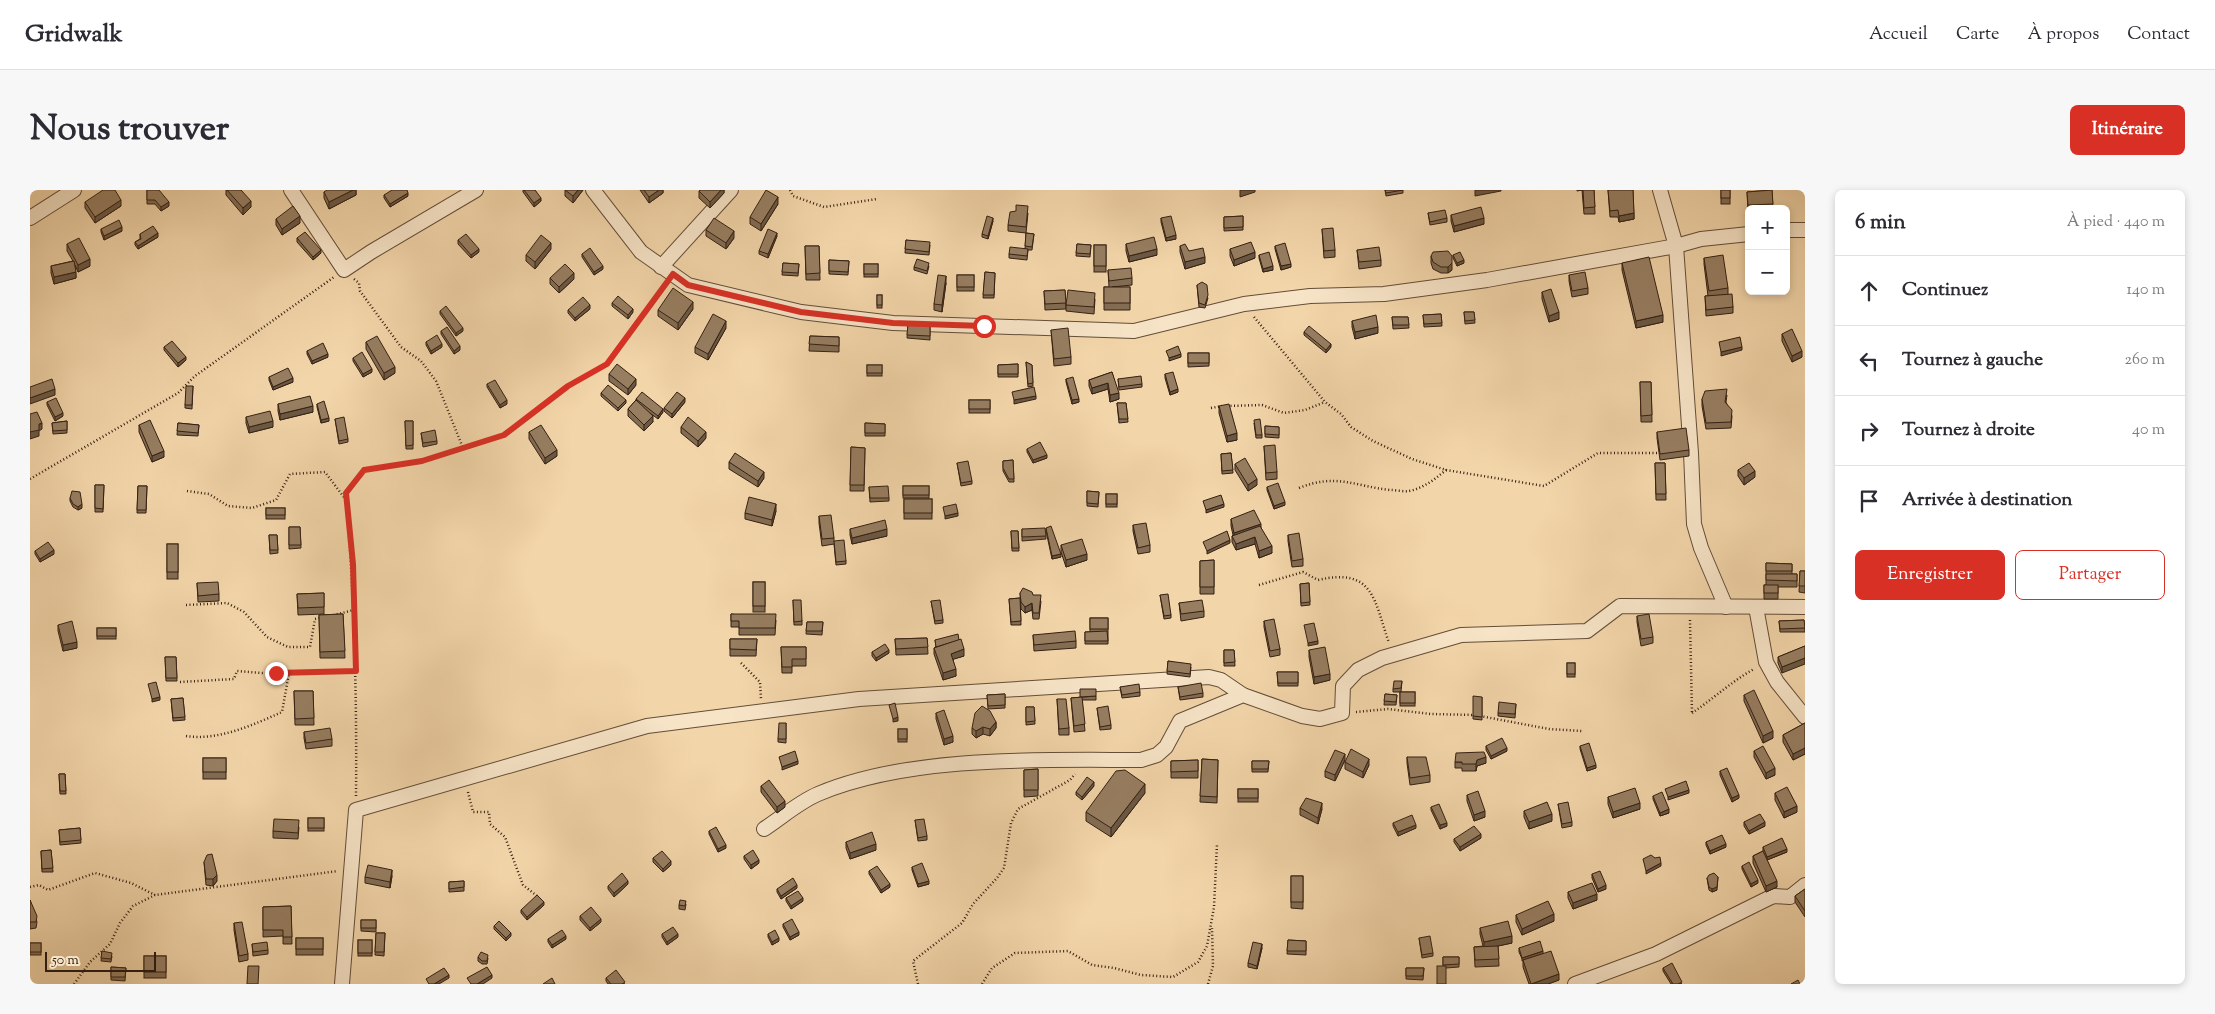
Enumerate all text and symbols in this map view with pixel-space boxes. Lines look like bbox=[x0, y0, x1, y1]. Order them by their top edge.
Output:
text: Gridwalk bbox=[25, 18, 123, 52]
text: Accueil bbox=[1869, 22, 1928, 48]
text: Carte bbox=[1956, 22, 2000, 48]
text: À propos bbox=[2028, 22, 2099, 48]
text: Contact bbox=[2127, 22, 2190, 48]
text: Nous trouver bbox=[30, 105, 229, 156]
button: Itinéraire bbox=[2070, 105, 2185, 155]
map controls bbox=[1745, 205, 1790, 295]
button: + bbox=[1745, 205, 1790, 250]
text: 6 min bbox=[1855, 208, 1906, 238]
text: À pied · 440 m bbox=[2067, 211, 2165, 234]
button: − bbox=[1745, 250, 1790, 295]
icon: ahead bbox=[1855, 277, 1883, 305]
text: Continuez bbox=[1902, 277, 1988, 304]
text: 140 m bbox=[2127, 279, 2165, 302]
route start bbox=[973, 315, 996, 338]
icon: left bbox=[1855, 347, 1883, 375]
text: Tournez à gauche bbox=[1902, 347, 2043, 374]
text: 260 m bbox=[2124, 349, 2165, 372]
icon: right bbox=[1855, 417, 1883, 445]
text: Tournez à droite bbox=[1902, 417, 2035, 444]
text: 40 m bbox=[2132, 419, 2165, 442]
icon: arrive bbox=[1855, 487, 1883, 515]
text: Arrivée à destination bbox=[1902, 487, 2073, 514]
button: Enregistrer bbox=[1855, 550, 2005, 600]
button: Partager bbox=[2015, 550, 2165, 600]
route end bbox=[265, 662, 288, 685]
scale bar bbox=[45, 949, 156, 972]
text: 50 m bbox=[52, 951, 79, 971]

